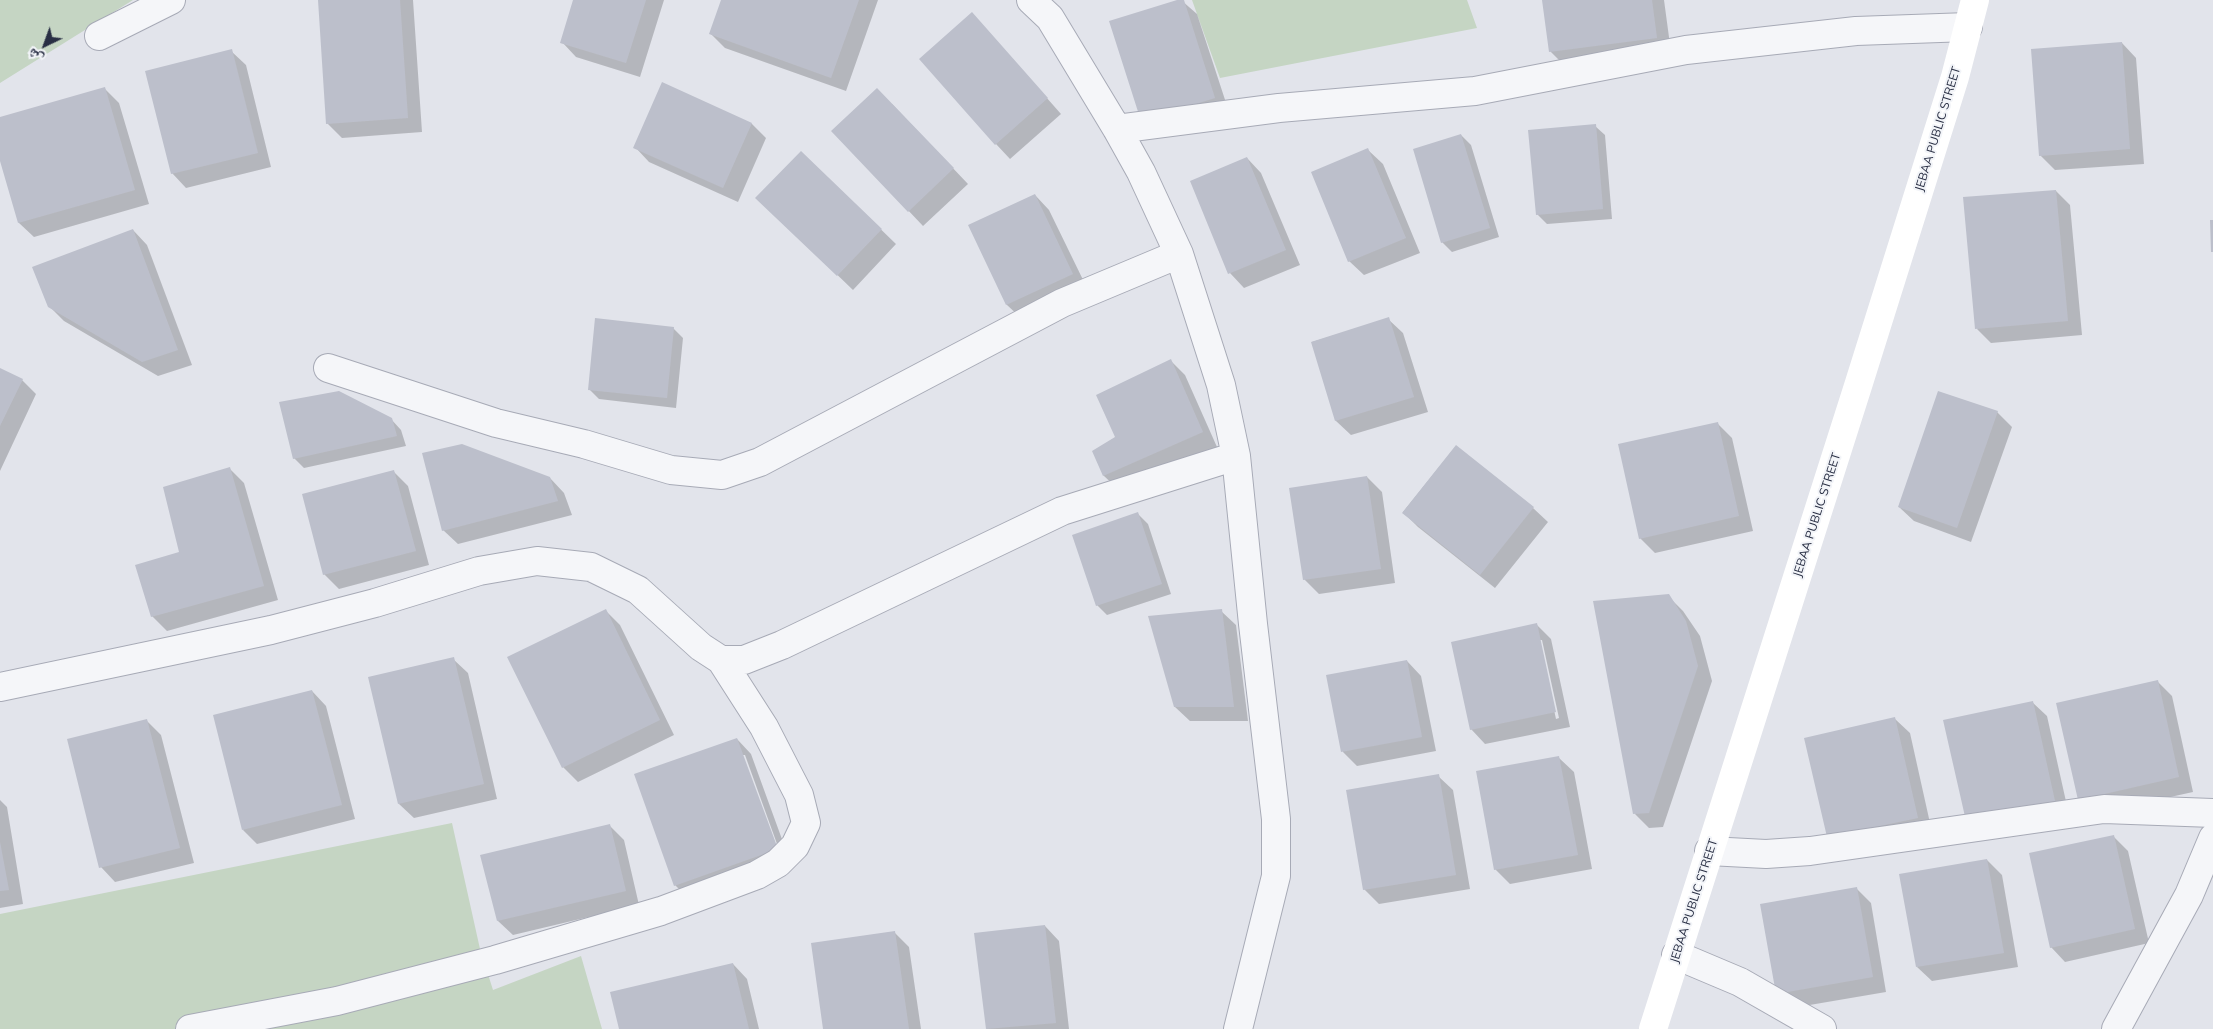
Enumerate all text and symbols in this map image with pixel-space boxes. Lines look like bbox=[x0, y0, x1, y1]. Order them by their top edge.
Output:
north arrow bbox=[20, 20, 70, 70]
text: ش bbox=[23, 44, 47, 68]
street label: JEBAA PUBLIC STREET bbox=[1912, 65, 1964, 193]
street label: JEBAA PUBLIC STREET bbox=[1790, 451, 1844, 579]
street label: JEBAA PUBLIC STREET bbox=[1667, 837, 1721, 965]

